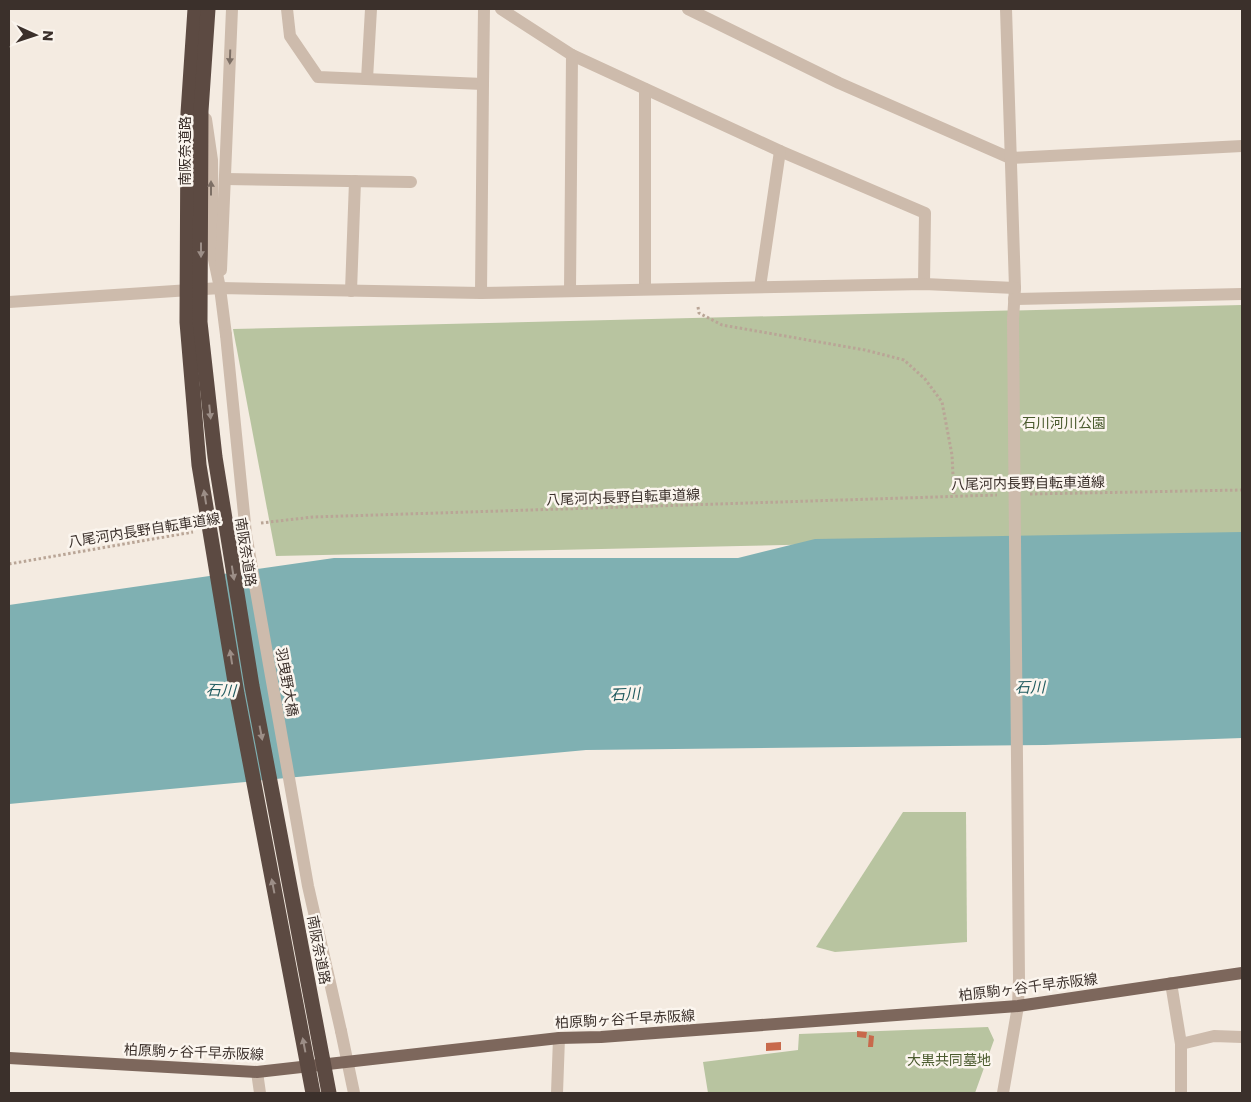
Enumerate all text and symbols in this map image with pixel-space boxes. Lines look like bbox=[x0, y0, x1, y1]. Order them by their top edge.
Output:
north arrow bbox=[10, 10, 60, 60]
text: N bbox=[38, 30, 58, 41]
one-way arrow bbox=[226, 50, 234, 66]
street label: 南阪奈道路 bbox=[175, 116, 195, 186]
one-way arrow bbox=[207, 179, 215, 195]
one-way arrow bbox=[197, 242, 205, 258]
one-way arrow bbox=[206, 404, 214, 420]
park label: 石川河川公園 bbox=[1022, 413, 1106, 433]
street label: 八尾河内長野自転車道線 bbox=[951, 472, 1105, 494]
street label: 八尾河内長野自転車道線 bbox=[546, 484, 700, 510]
one-way arrow bbox=[200, 488, 208, 504]
street label: 八尾河内長野自転車道線 bbox=[66, 508, 222, 552]
street label: 南阪奈道路 bbox=[231, 516, 261, 588]
one-way arrow bbox=[230, 565, 238, 581]
street label: 羽曳野大橋 bbox=[271, 646, 303, 718]
one-way arrow bbox=[227, 649, 235, 665]
water label: 石川 bbox=[1015, 676, 1047, 698]
water label: 石川 bbox=[206, 679, 238, 701]
water label: 石川 bbox=[609, 683, 643, 705]
one-way arrow bbox=[257, 725, 265, 741]
one-way arrow bbox=[269, 877, 277, 893]
street label: 南阪奈道路 bbox=[303, 914, 335, 986]
street label: 柏原駒ヶ谷千早赤阪線 bbox=[957, 969, 1099, 1005]
street label: 柏原駒ヶ谷千早赤阪線 bbox=[555, 1005, 695, 1033]
one-way arrow bbox=[299, 1037, 307, 1053]
street label: 柏原駒ヶ谷千早赤阪線 bbox=[124, 1040, 264, 1064]
park label: 大黒共同墓地 bbox=[907, 1050, 991, 1070]

